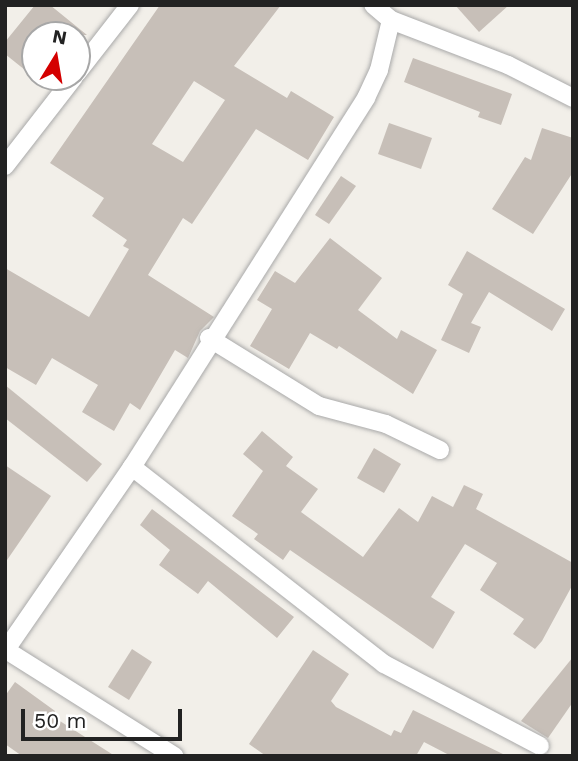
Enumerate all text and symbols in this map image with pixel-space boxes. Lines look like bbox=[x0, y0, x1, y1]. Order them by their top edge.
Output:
north arrow bbox=[21, 21, 91, 91]
text: N bbox=[51, 24, 69, 49]
scale bar bbox=[24, 694, 186, 738]
text: 50 m bbox=[34, 708, 86, 733]

